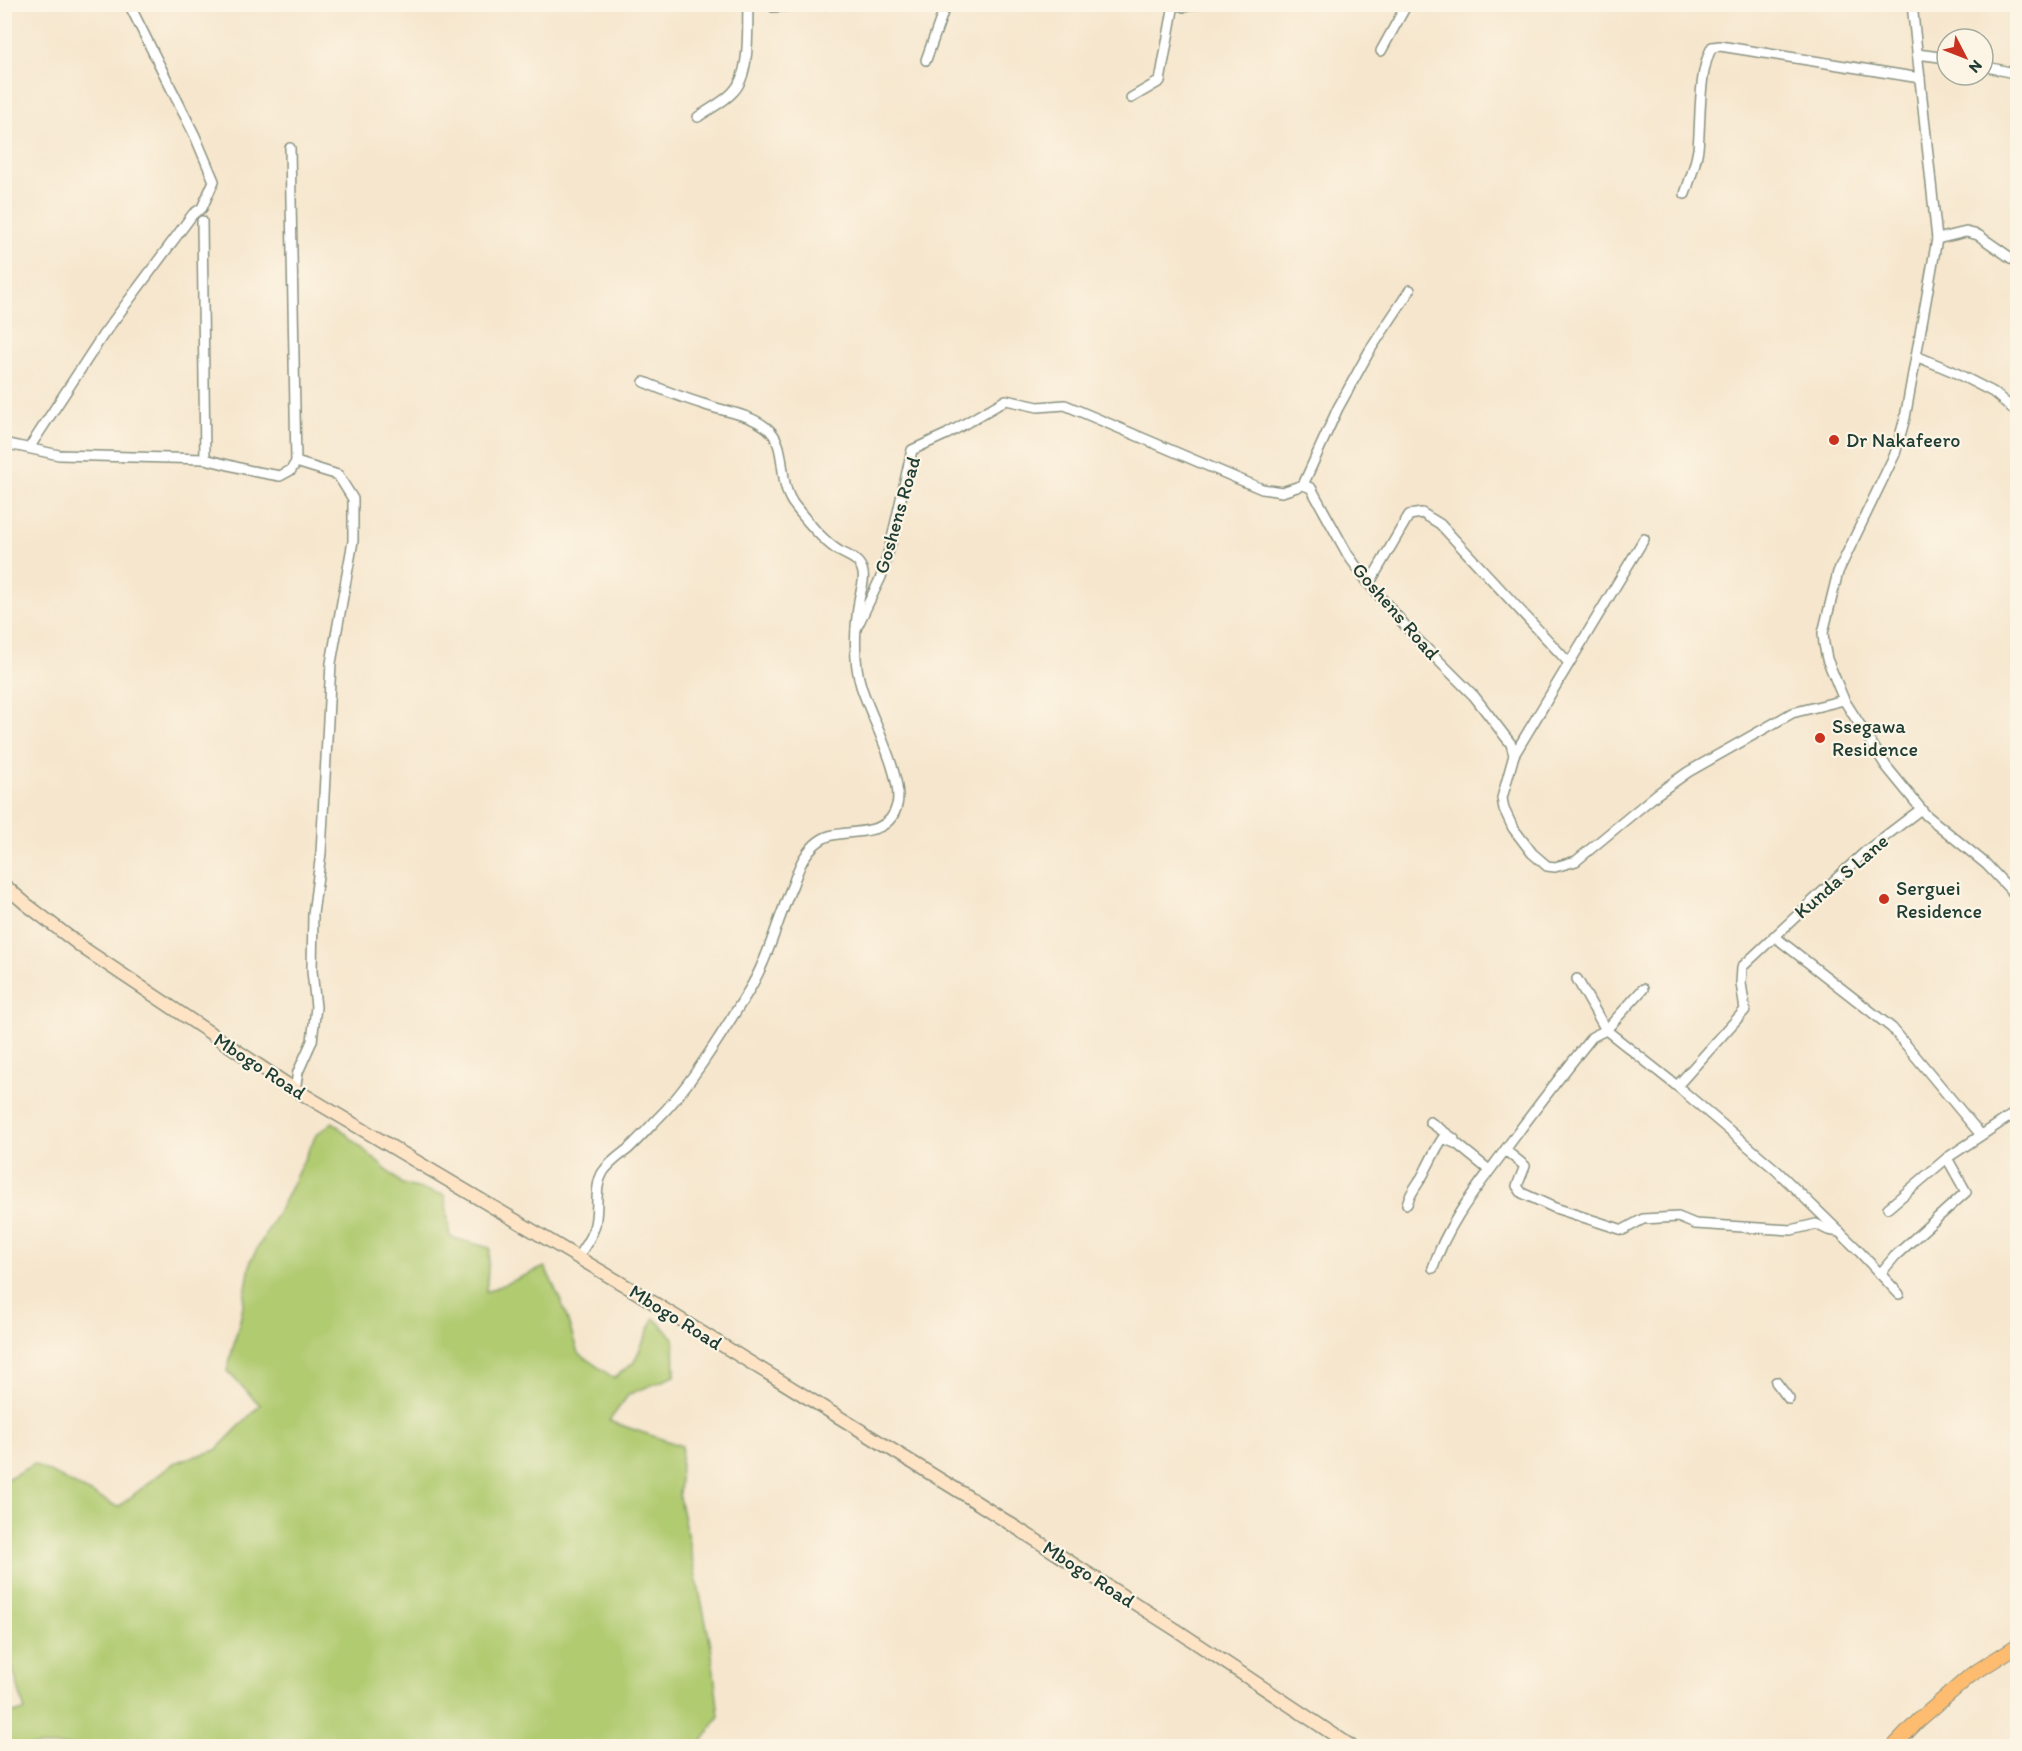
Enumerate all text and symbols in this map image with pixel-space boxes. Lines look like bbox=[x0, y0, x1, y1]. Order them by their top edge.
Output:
north arrow bbox=[1935, 27, 1995, 87]
text: N bbox=[1965, 56, 1986, 77]
place label: Dr Nakafeero bbox=[1846, 428, 1961, 452]
marker: Dr Nakafeero bbox=[1827, 433, 1841, 447]
street label: Goshens Road bbox=[869, 453, 925, 576]
street label: Goshens Road bbox=[1347, 558, 1445, 665]
place label: Ssegawa Residence bbox=[1832, 714, 1918, 761]
marker: Ssegawa Residence bbox=[1813, 731, 1827, 745]
street label: Kunda S Lane bbox=[1789, 829, 1893, 923]
place label: Serguei Residence bbox=[1896, 876, 1982, 923]
marker: Serguei Residence bbox=[1877, 892, 1891, 906]
street label: Mbogo Road bbox=[209, 1027, 311, 1105]
street label: Mbogo Road bbox=[625, 1279, 727, 1355]
street label: Mbogo Road bbox=[1038, 1535, 1140, 1613]

